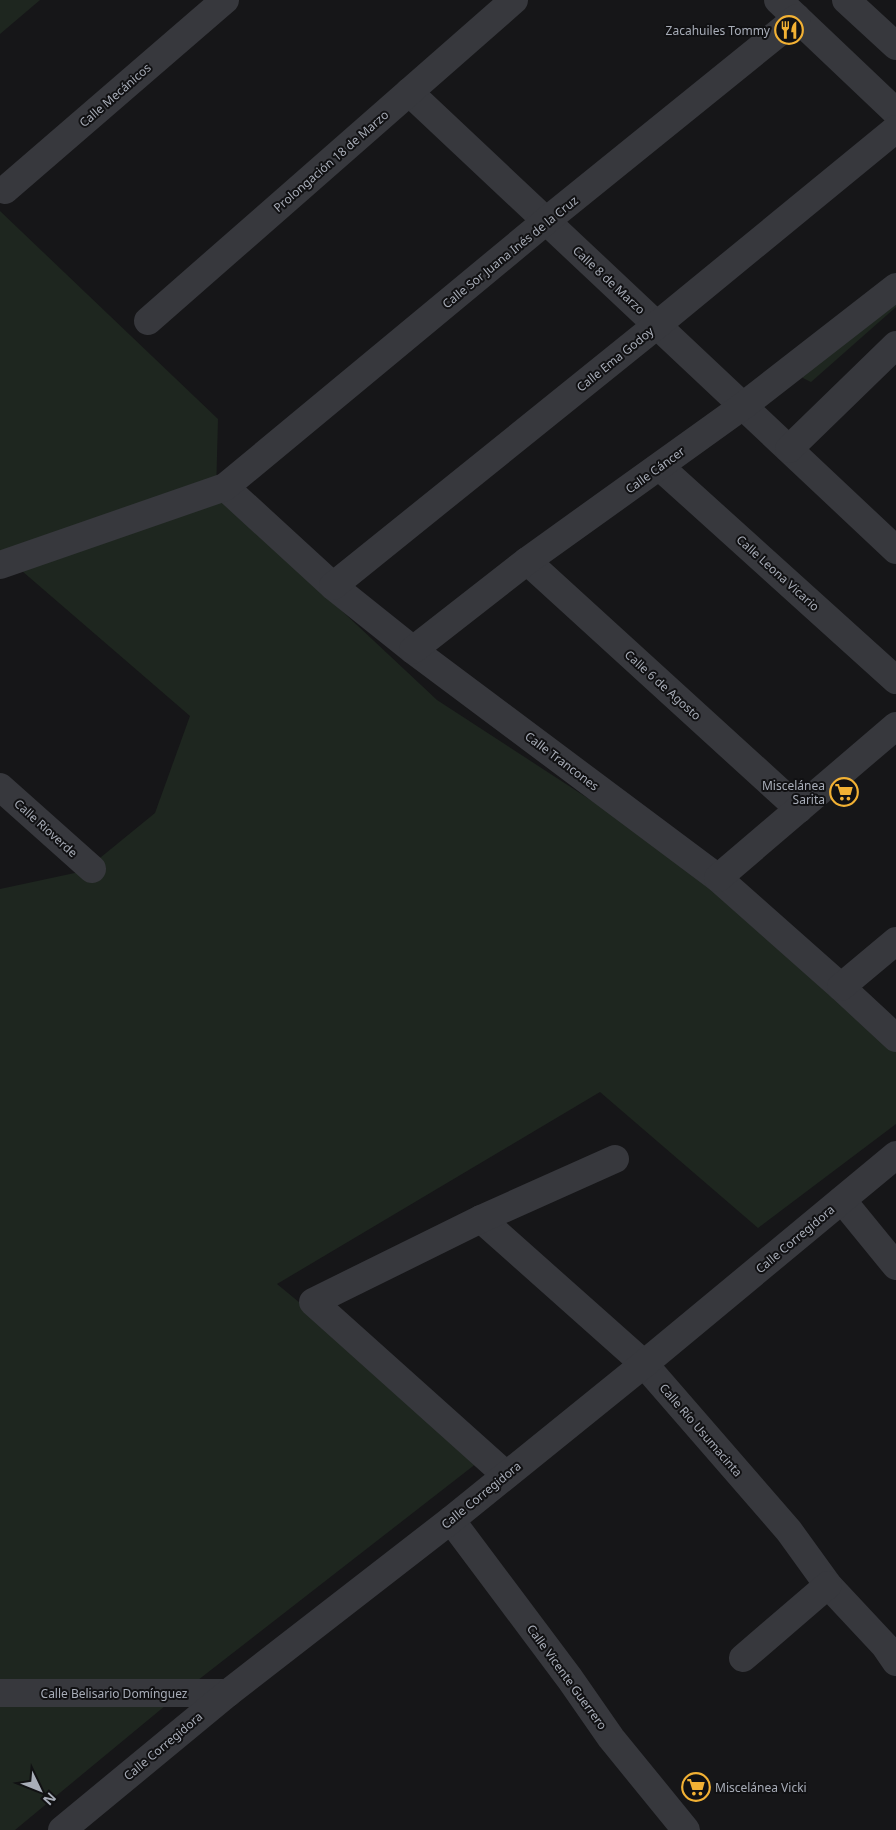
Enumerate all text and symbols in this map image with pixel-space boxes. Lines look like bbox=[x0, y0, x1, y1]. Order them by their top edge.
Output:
restaurant icon: Zacahuiles Tommy bbox=[774, 15, 804, 45]
place label: Zacahuiles Tommy bbox=[666, 22, 771, 39]
street label: Calle Mecánicos bbox=[76, 59, 155, 131]
street label: Prolongación 18 de Marzo bbox=[270, 106, 392, 216]
street label: Calle Sor Juana Inés de la Cruz bbox=[439, 192, 582, 312]
street label: Calle 8 de Marzo bbox=[569, 242, 649, 318]
street label: Calle Ema Godoy bbox=[573, 322, 658, 395]
street label: Calle Cáncer bbox=[622, 443, 688, 497]
street label: Calle Leona Vicario bbox=[733, 531, 823, 615]
street label: Calle 6 de Agosto bbox=[621, 646, 705, 724]
street label: Calle Trancones bbox=[522, 728, 603, 795]
place label: Miscelánea Sarita bbox=[762, 777, 825, 808]
supermarket icon: Miscelánea Sarita bbox=[829, 777, 859, 807]
street label: Calle Rioverde bbox=[11, 795, 81, 861]
street label: Calle Corregidora bbox=[752, 1201, 838, 1277]
street label: Calle Río Usumacinta bbox=[656, 1380, 746, 1480]
street label: Calle Corregidora bbox=[437, 1457, 525, 1533]
street label: Calle Vicente Guerrero bbox=[523, 1621, 611, 1733]
street label: Calle Belisario Domínguez bbox=[41, 1685, 188, 1702]
street label: Calle Corregidora bbox=[120, 1708, 206, 1784]
north arrow bbox=[15, 1765, 65, 1815]
supermarket icon: Miscelánea Vicki bbox=[681, 1772, 711, 1802]
place label: Miscelánea Vicki bbox=[715, 1779, 807, 1796]
text: N bbox=[39, 1789, 61, 1810]

